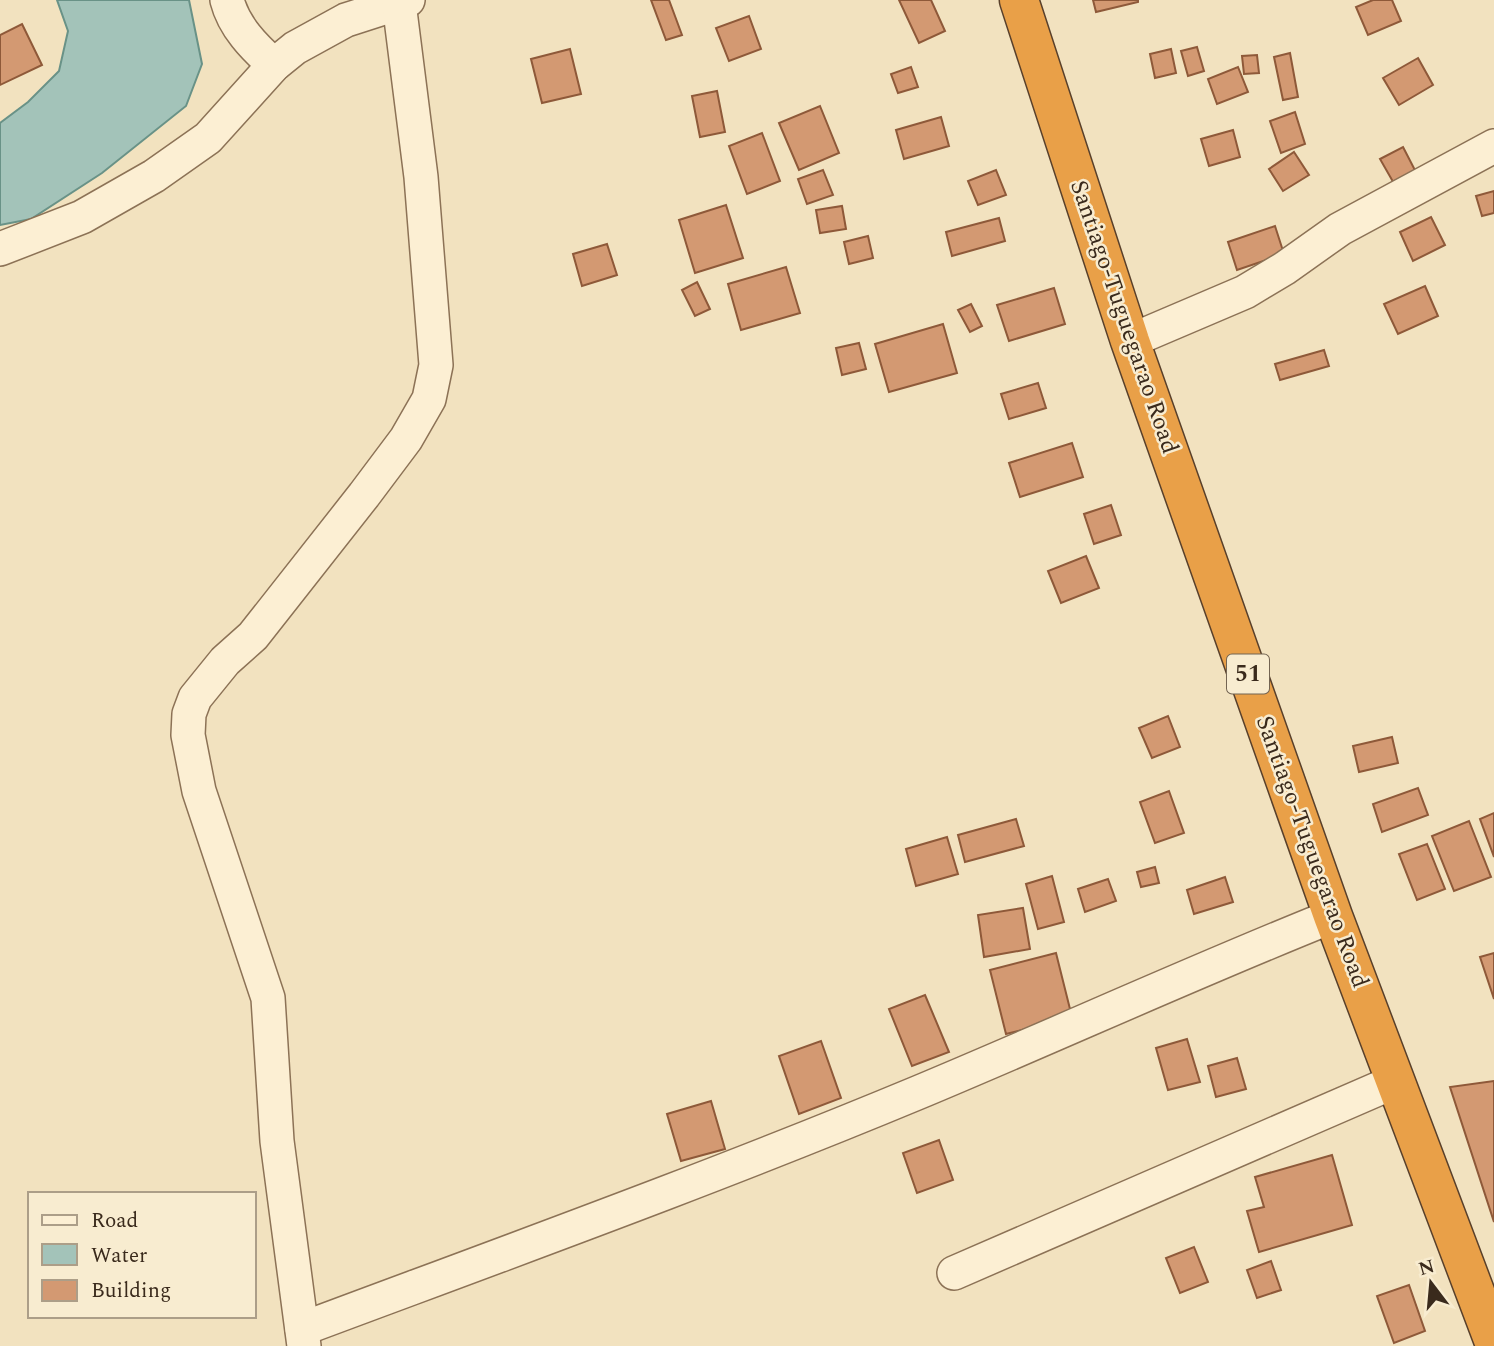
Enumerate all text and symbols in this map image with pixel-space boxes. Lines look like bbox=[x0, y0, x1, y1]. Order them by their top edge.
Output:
street label: Santiago-Tuguegarao Road bbox=[1060, 175, 1188, 459]
road number: 51 bbox=[1227, 654, 1269, 694]
street label: Santiago-Tuguegarao Road bbox=[1246, 711, 1378, 993]
legend bbox=[28, 1192, 256, 1318]
text: Road bbox=[91, 1205, 138, 1237]
text: Water bbox=[91, 1240, 147, 1272]
north arrow bbox=[1396, 1248, 1466, 1318]
text: N bbox=[1415, 1252, 1438, 1284]
text: Building bbox=[91, 1275, 171, 1307]

